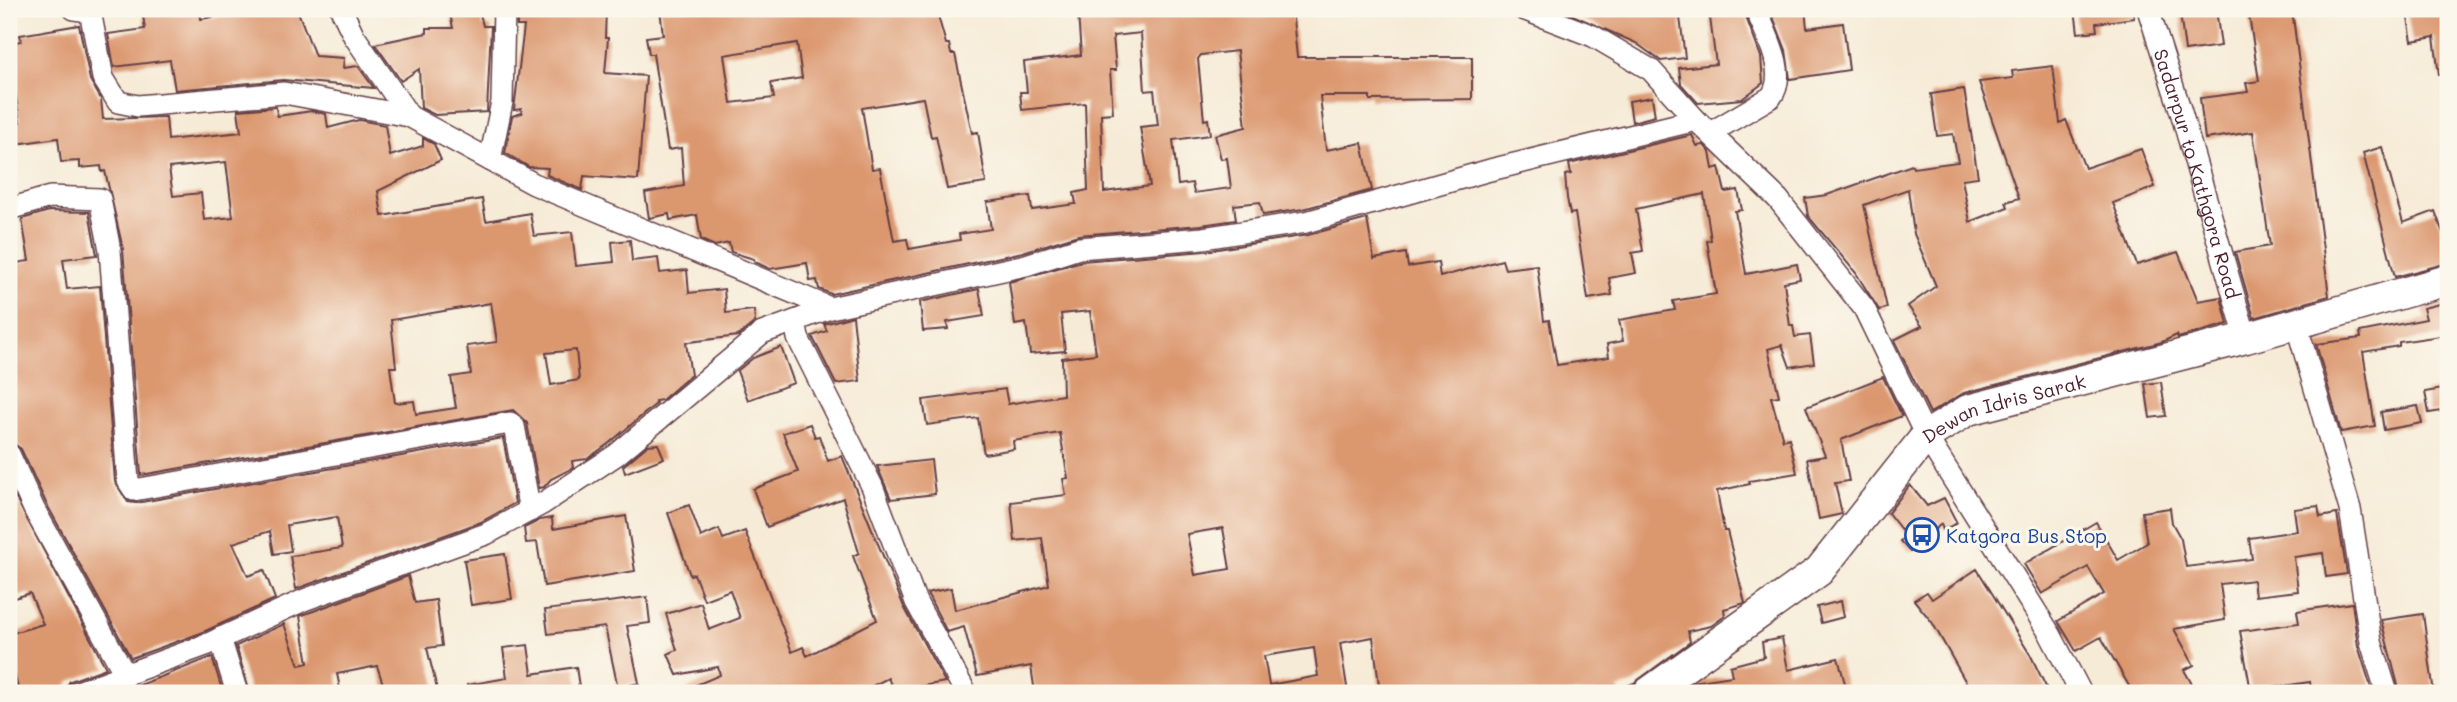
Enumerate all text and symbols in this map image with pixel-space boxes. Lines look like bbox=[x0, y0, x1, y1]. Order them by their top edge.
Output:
street label: Sadarpur to Kathgora Road bbox=[2149, 46, 2246, 301]
street label: Dewan Idris Sarak bbox=[1917, 368, 2088, 448]
bus stop icon: Katgora Bus Stop bbox=[1903, 516, 1941, 554]
place label: Katgora Bus Stop bbox=[1946, 523, 2107, 548]

